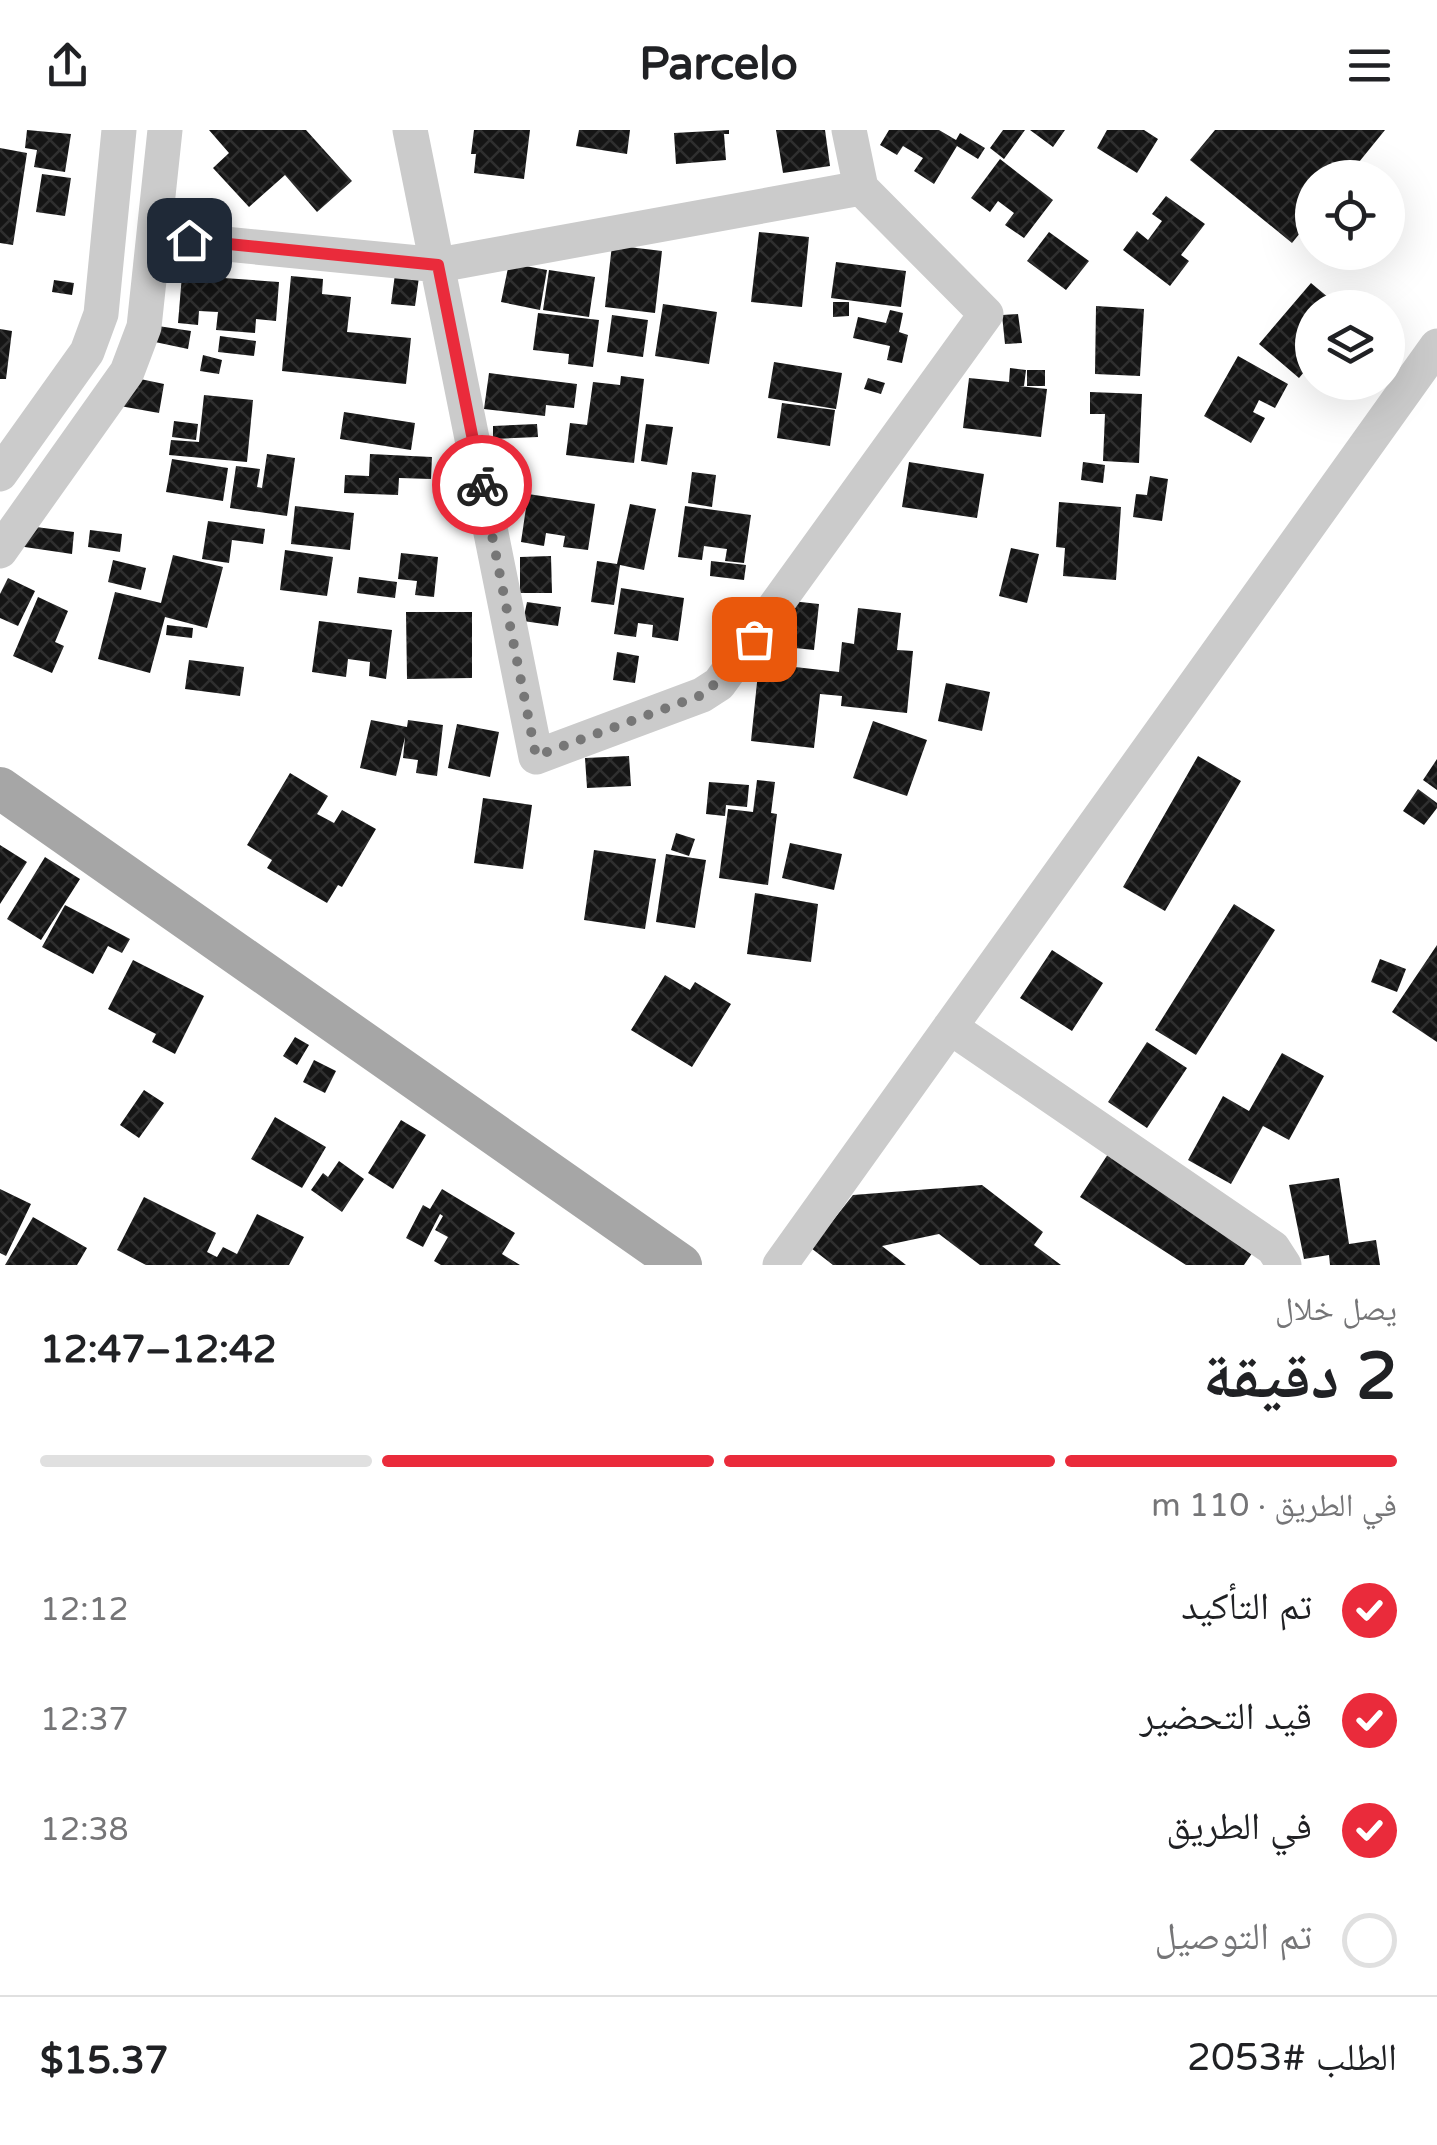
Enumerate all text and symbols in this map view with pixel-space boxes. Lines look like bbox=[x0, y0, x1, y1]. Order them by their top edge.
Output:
icon: share bbox=[40, 38, 95, 93]
text: Parcelo bbox=[639, 38, 798, 92]
icon: menu bbox=[1342, 38, 1397, 93]
map controls bbox=[1295, 160, 1405, 400]
button: locate bbox=[1295, 160, 1405, 270]
pin bbox=[147, 198, 232, 283]
icon: home bbox=[162, 213, 217, 268]
button: layers bbox=[1295, 290, 1405, 400]
courier bbox=[432, 435, 532, 535]
icon: bike bbox=[455, 458, 510, 513]
pin bbox=[712, 597, 797, 682]
icon: bag bbox=[727, 612, 782, 667]
text: يصل خلال bbox=[1275, 1291, 1397, 1329]
text: 12:42–12:47 bbox=[40, 1327, 277, 1373]
text: 2 دقيقة bbox=[1203, 1338, 1397, 1417]
text: في الطريق · 110 m bbox=[1151, 1487, 1397, 1525]
icon: check bbox=[1342, 1583, 1397, 1638]
text: تم التأكيد bbox=[1181, 1584, 1312, 1630]
text: 12:12 bbox=[40, 1591, 129, 1629]
icon: check bbox=[1342, 1693, 1397, 1748]
text: قيد التحضير bbox=[1140, 1694, 1312, 1740]
text: 12:37 bbox=[40, 1701, 129, 1739]
icon: check bbox=[1342, 1803, 1397, 1858]
text: في الطريق bbox=[1166, 1804, 1312, 1850]
text: 12:38 bbox=[40, 1811, 129, 1849]
text: تم التوصيل bbox=[1154, 1914, 1312, 1960]
text: الطلب #2053 bbox=[1187, 2035, 1397, 2081]
text: $15.37 bbox=[40, 2038, 168, 2084]

